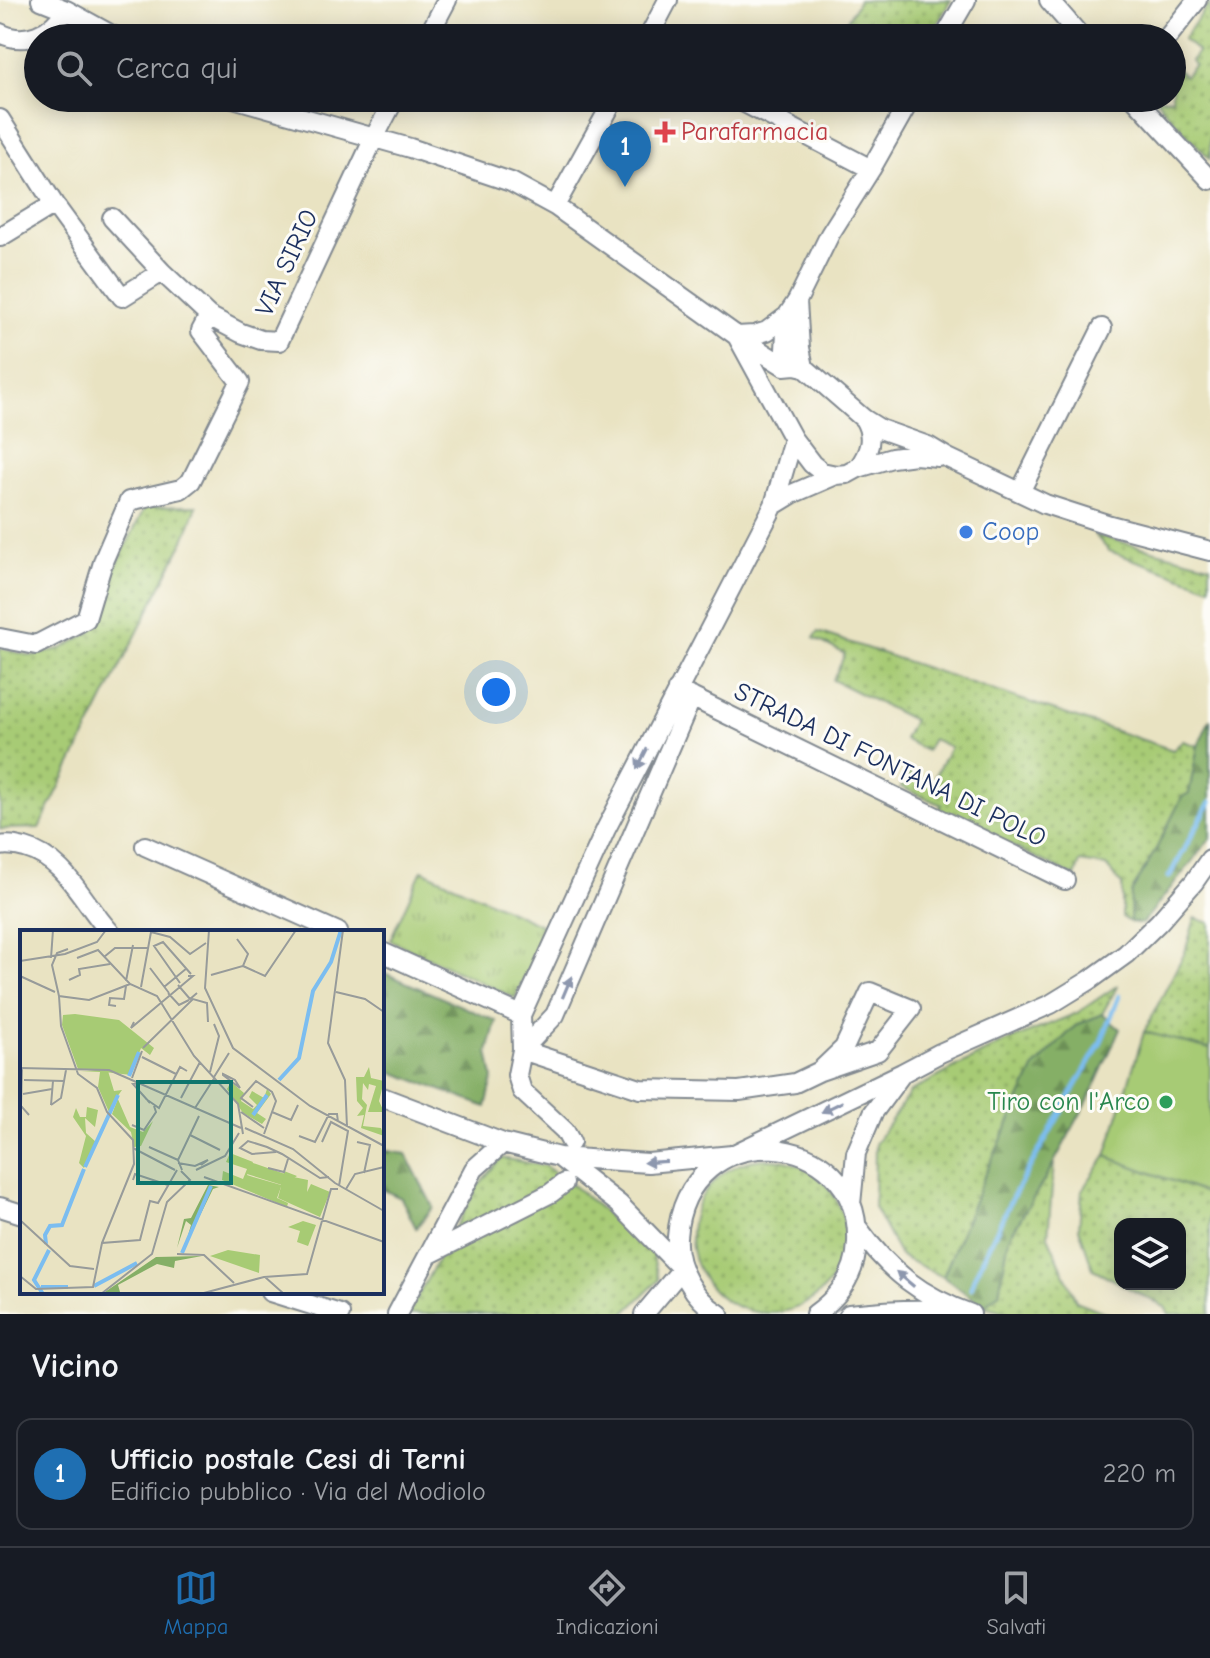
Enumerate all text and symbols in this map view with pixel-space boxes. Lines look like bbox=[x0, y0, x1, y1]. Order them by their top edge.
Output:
search box bbox=[24, 24, 1186, 112]
icon: search bbox=[52, 46, 96, 90]
text: Cerca qui bbox=[116, 51, 238, 86]
place label: Parafarmacia bbox=[681, 117, 828, 147]
pin: 1 bbox=[599, 121, 651, 187]
marker: Parafarmacia bbox=[656, 123, 674, 141]
street label: VIA SIRIO bbox=[249, 205, 325, 321]
place label: Coop bbox=[982, 517, 1039, 547]
marker: Coop bbox=[957, 523, 975, 541]
your location bbox=[476, 672, 516, 712]
street label: STRADA DI FONTANA DI POLO bbox=[729, 676, 1051, 854]
one-way arrow bbox=[635, 748, 648, 771]
inset map bbox=[20, 930, 384, 1294]
one-way arrow bbox=[561, 975, 574, 999]
place label: Tiro con l'Arco bbox=[987, 1087, 1150, 1117]
marker: Tiro con l'Arco bbox=[1157, 1093, 1175, 1111]
one-way arrow bbox=[820, 1100, 844, 1114]
one-way arrow bbox=[642, 1156, 667, 1169]
map controls bbox=[1114, 1218, 1186, 1290]
button: layers bbox=[1114, 1218, 1186, 1290]
one-way arrow bbox=[896, 1271, 916, 1288]
text: Vicino bbox=[32, 1346, 119, 1386]
text: Ufficio postale Cesi di Terni bbox=[110, 1442, 466, 1477]
text: 1 bbox=[55, 1459, 65, 1489]
text: 220 m bbox=[1103, 1459, 1176, 1489]
text: Edificio pubblico · Via del Modiolo bbox=[110, 1477, 486, 1507]
tab: Mappa bbox=[164, 1566, 228, 1640]
tab: Indicazioni bbox=[556, 1566, 659, 1640]
tab: Salvati bbox=[986, 1566, 1046, 1640]

